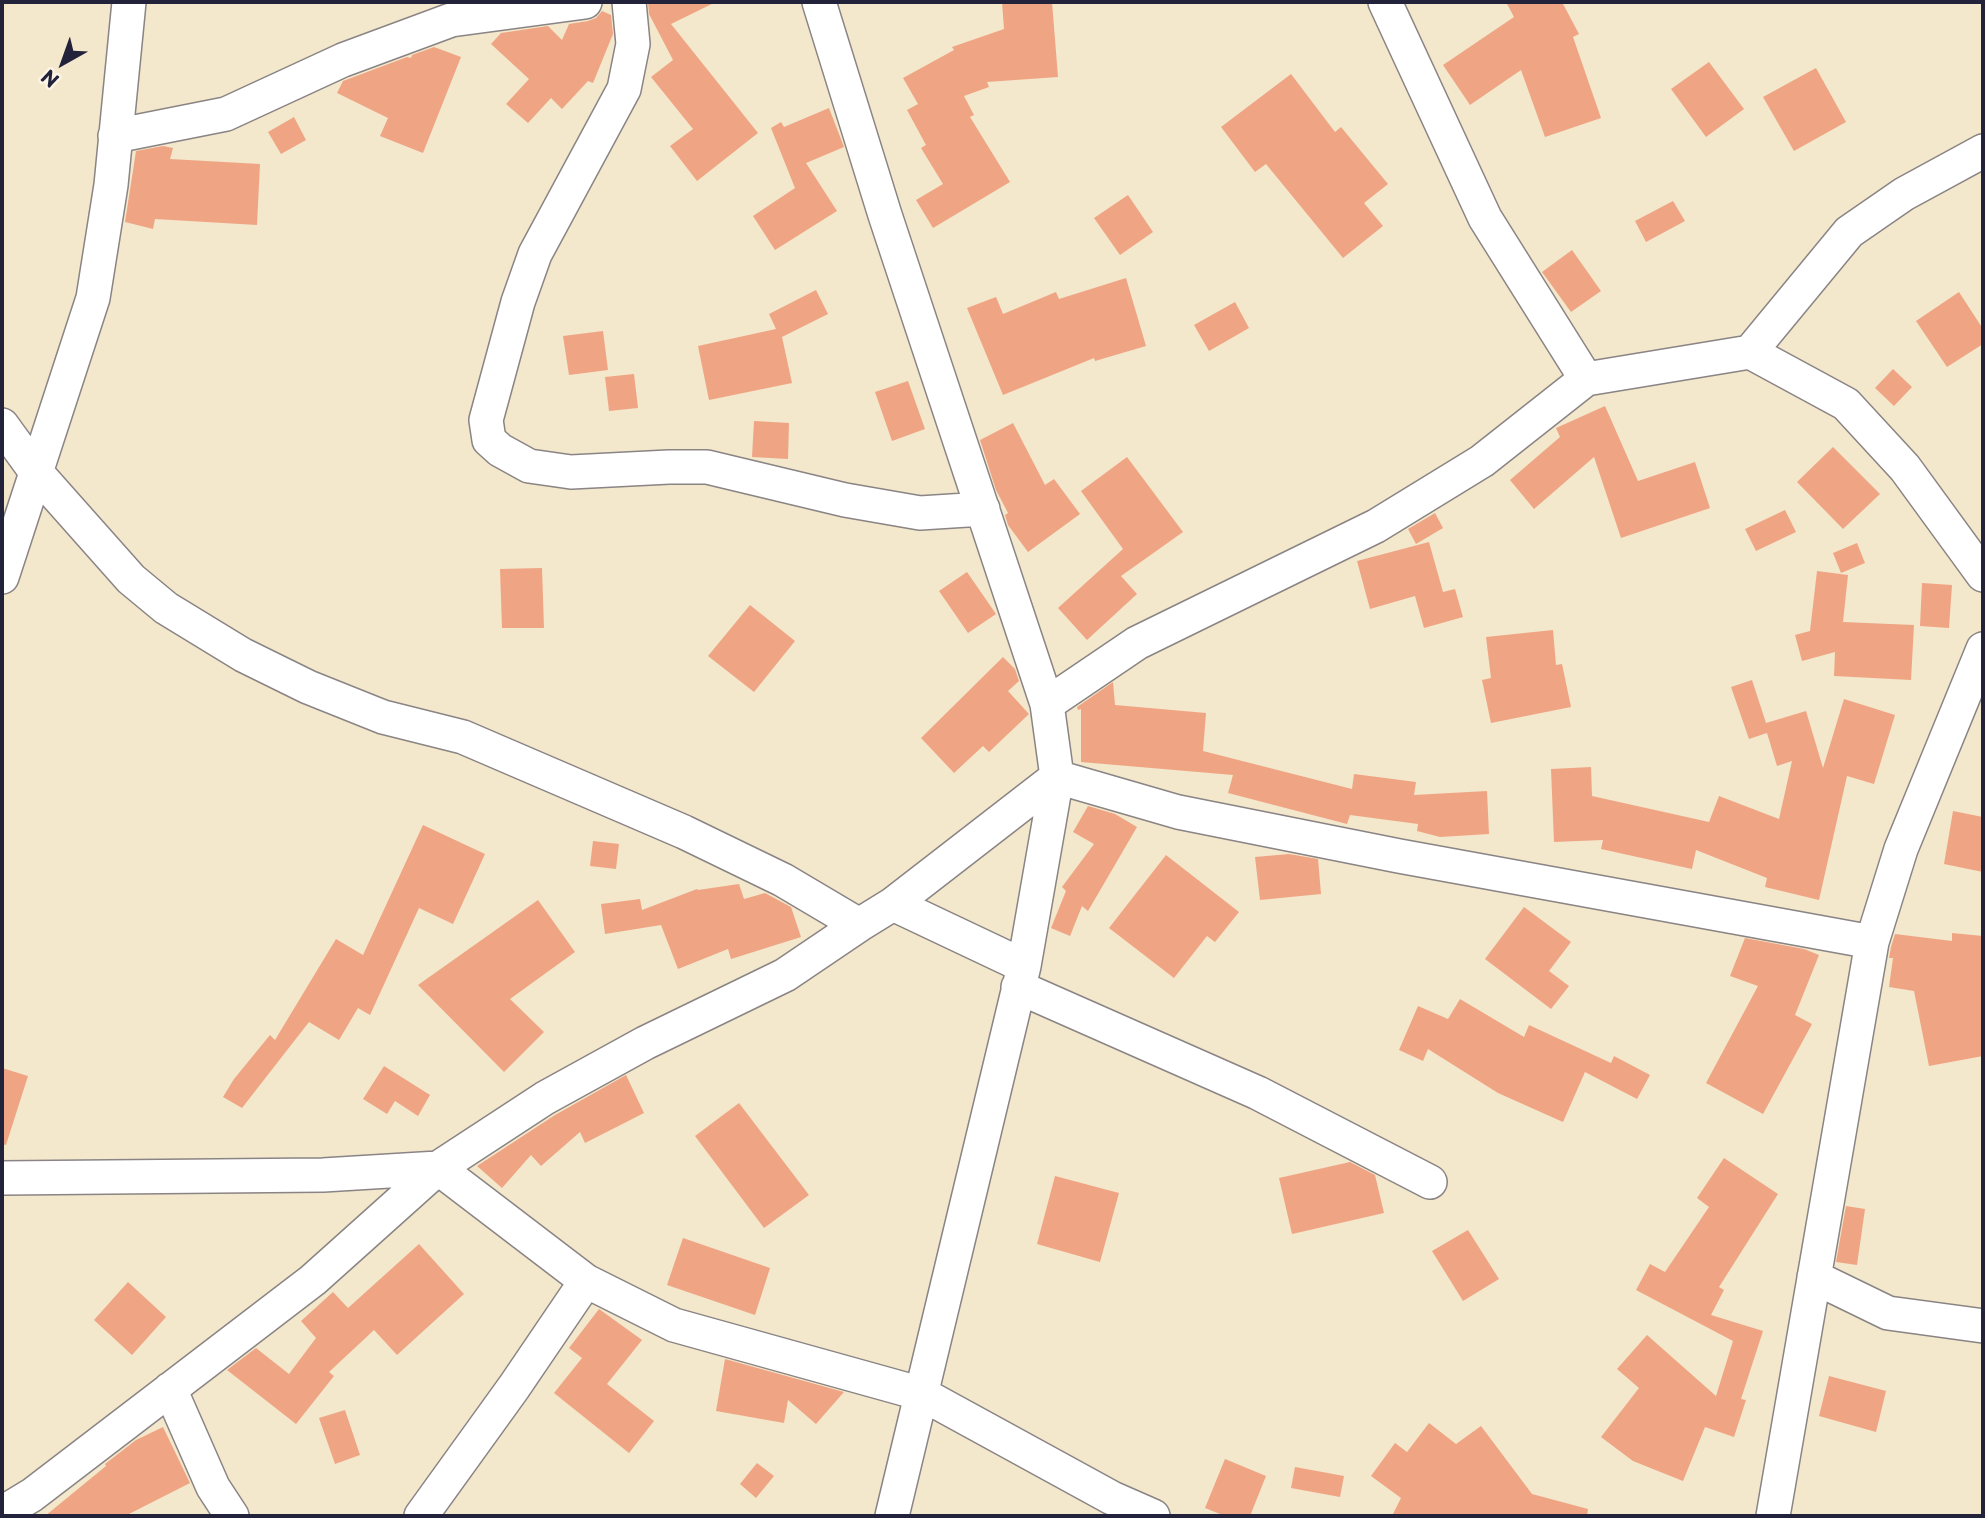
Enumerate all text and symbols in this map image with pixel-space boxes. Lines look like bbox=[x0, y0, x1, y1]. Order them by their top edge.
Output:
north arrow bbox=[28, 28, 98, 98]
text: N bbox=[35, 64, 64, 95]

